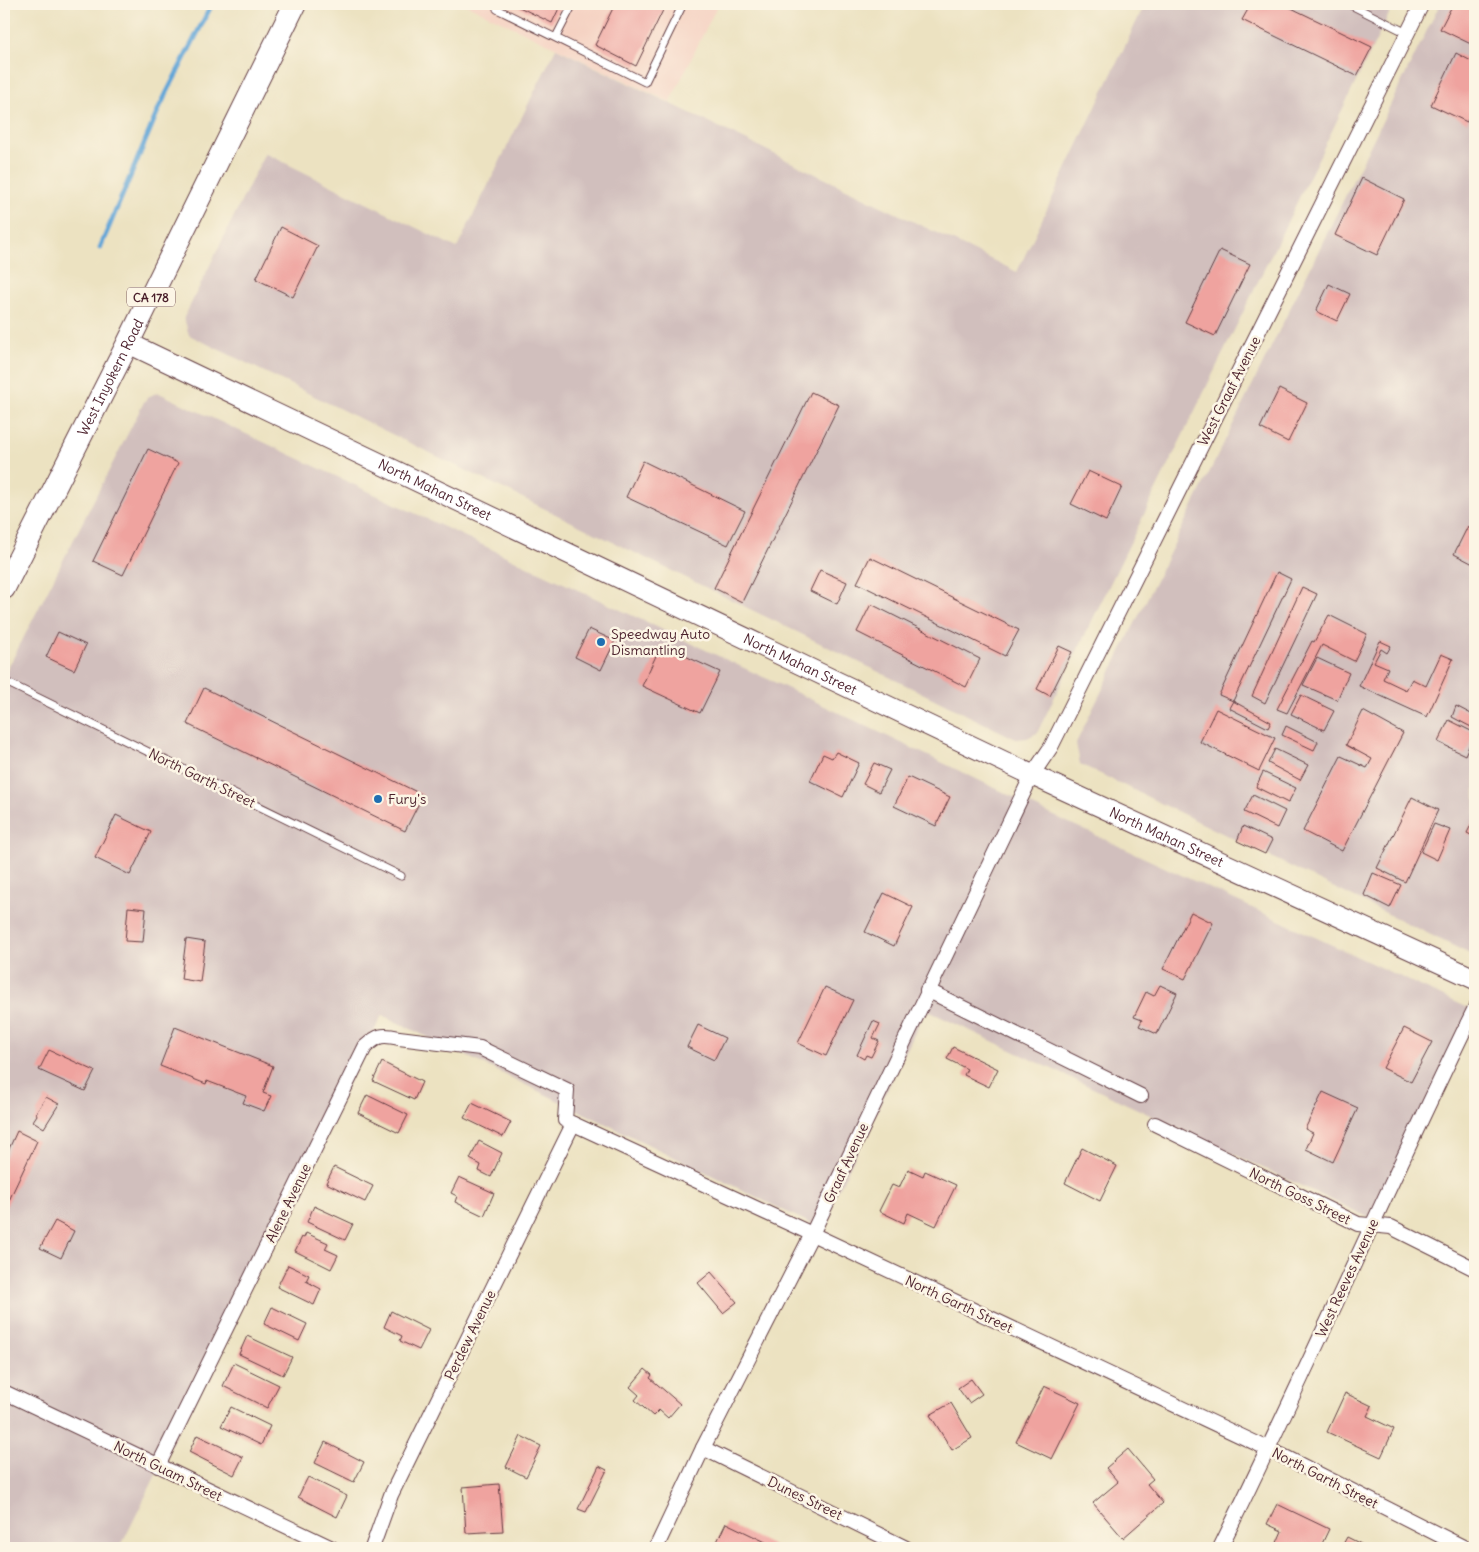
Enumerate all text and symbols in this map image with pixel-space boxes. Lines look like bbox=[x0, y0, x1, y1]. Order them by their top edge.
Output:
road number: CA 178 bbox=[127, 288, 175, 306]
street label: West Inyokern Road bbox=[73, 316, 147, 439]
street label: West Graaf Avenue bbox=[1194, 333, 1264, 449]
street label: North Mahan Street bbox=[375, 455, 495, 524]
place label: Speedway Auto Dismantling bbox=[611, 625, 710, 659]
street label: North Mahan Street bbox=[741, 629, 860, 699]
marker: Speedway Auto Dismantling bbox=[595, 636, 607, 648]
street label: North Garth Street bbox=[146, 744, 259, 812]
place label: Fury's bbox=[388, 790, 426, 808]
marker: Fury's bbox=[372, 793, 384, 805]
street label: North Mahan Street bbox=[1107, 803, 1227, 871]
street label: Graaf Avenue bbox=[820, 1120, 872, 1206]
street label: Alene Avenue bbox=[261, 1161, 315, 1245]
street label: North Goss Street bbox=[1246, 1164, 1354, 1228]
street label: West Reeves Avenue bbox=[1312, 1216, 1382, 1340]
street label: North Garth Street bbox=[902, 1271, 1016, 1337]
street label: Perdew Avenue bbox=[440, 1287, 500, 1383]
street label: North Guam Street bbox=[111, 1437, 225, 1505]
street label: North Garth Street bbox=[1269, 1444, 1381, 1513]
street label: Dunes Street bbox=[765, 1472, 846, 1524]

